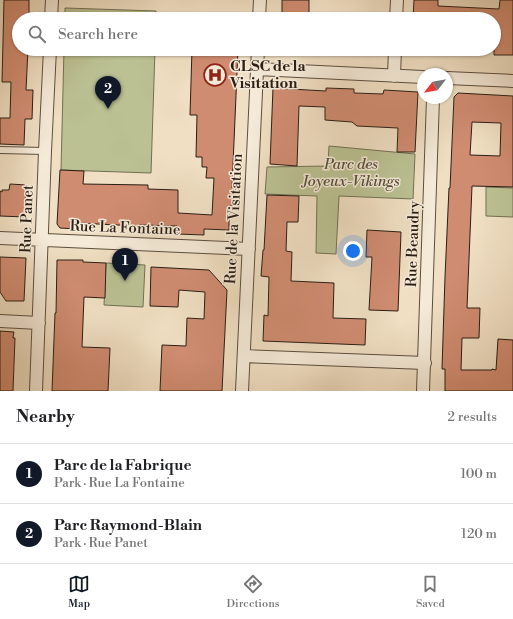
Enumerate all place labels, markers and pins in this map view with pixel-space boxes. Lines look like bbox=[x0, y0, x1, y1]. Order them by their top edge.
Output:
place label: CLSC de la Visitation bbox=[229, 57, 307, 93]
hospital icon: CLSC de la Visitation bbox=[202, 62, 228, 88]
pin: 2 bbox=[95, 76, 121, 109]
pin: 1 bbox=[112, 248, 138, 281]

